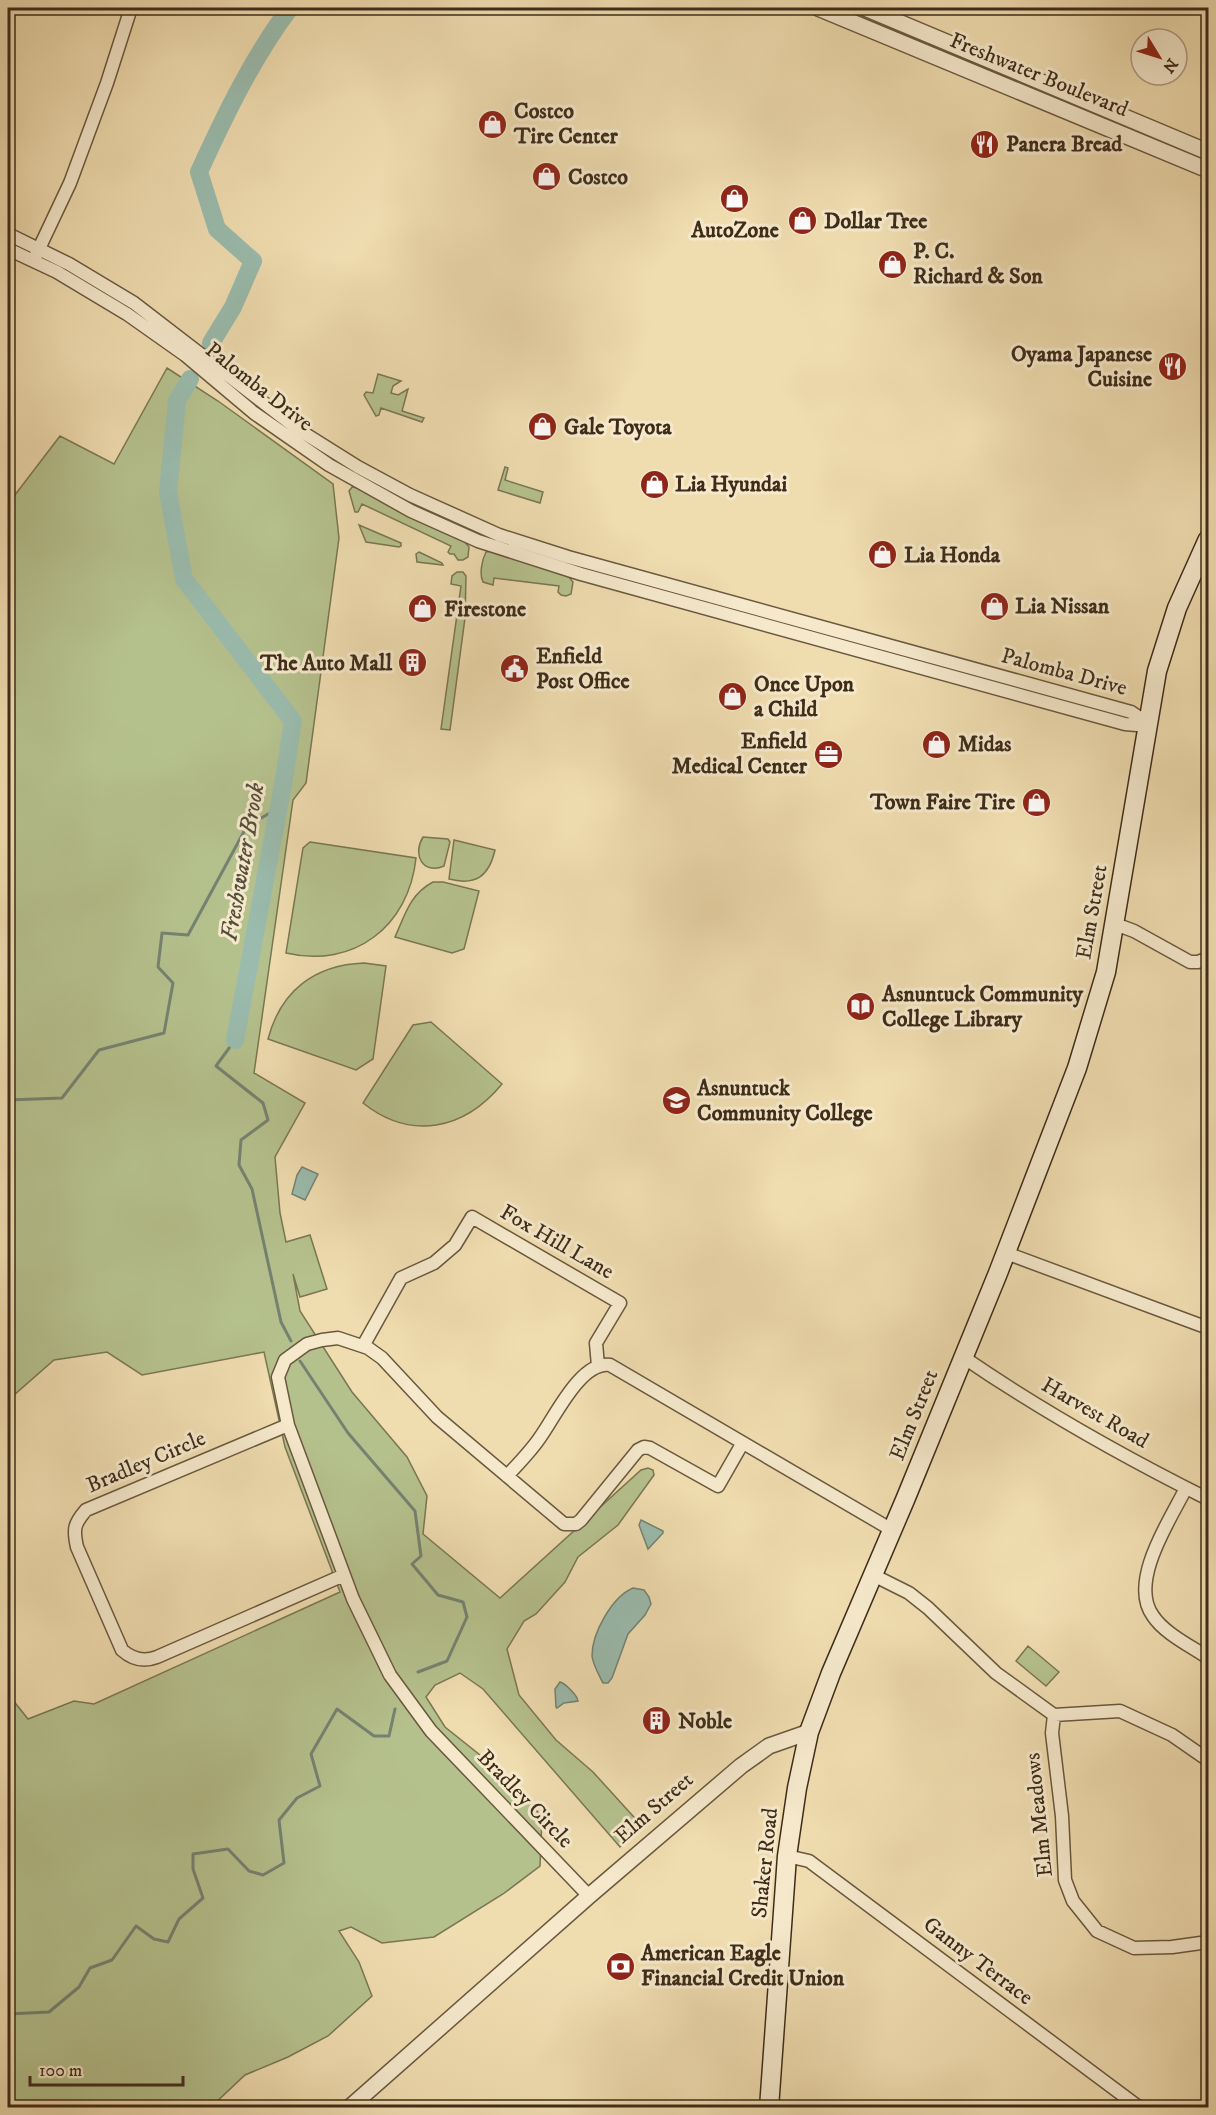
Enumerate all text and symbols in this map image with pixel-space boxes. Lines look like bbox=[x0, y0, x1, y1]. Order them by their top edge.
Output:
street label: Freshwater Boulevard bbox=[946, 27, 1132, 123]
north arrow bbox=[1129, 27, 1189, 87]
text: N bbox=[1158, 54, 1182, 77]
place label: Costco Tire Center bbox=[513, 98, 619, 150]
shop icon: Costco Tire Center bbox=[477, 108, 509, 140]
restaurant icon: Panera Bread bbox=[969, 128, 1001, 160]
place label: Panera Bread bbox=[1006, 131, 1123, 158]
shop icon: Costco bbox=[531, 161, 563, 193]
place label: Costco bbox=[568, 164, 628, 191]
shop icon: AutoZone bbox=[719, 182, 751, 214]
shop icon: Dollar Tree bbox=[787, 205, 819, 237]
place label: Dollar Tree bbox=[824, 208, 927, 235]
place label: AutoZone bbox=[690, 217, 779, 244]
place label: P. C. Richard & Son bbox=[913, 238, 1043, 290]
shop icon: P. C. Richard & Son bbox=[876, 248, 908, 280]
street label: Palomba Drive bbox=[200, 337, 318, 437]
place label: Oyama Japanese Cuisine bbox=[1011, 341, 1152, 393]
restaurant icon: Oyama Japanese Cuisine bbox=[1157, 351, 1189, 383]
shop icon: Gale Toyota bbox=[527, 411, 559, 443]
place label: Gale Toyota bbox=[564, 414, 672, 441]
shop icon: Lia Hyundai bbox=[638, 468, 670, 500]
place label: Lia Hyundai bbox=[675, 471, 787, 498]
shop icon: Lia Honda bbox=[867, 539, 899, 571]
place label: Lia Honda bbox=[904, 542, 1001, 569]
shop icon: Lia Nissan bbox=[978, 590, 1010, 622]
shop icon: Firestone bbox=[407, 593, 439, 625]
place label: Lia Nissan bbox=[1015, 593, 1110, 620]
place label: Firestone bbox=[444, 596, 526, 623]
street label: Palomba Drive bbox=[998, 642, 1130, 702]
place label: Enfield Post Office bbox=[536, 643, 630, 695]
building icon: The Auto Mall bbox=[397, 647, 429, 679]
place label: The Auto Mall bbox=[259, 650, 392, 677]
public building icon: Enfield Post Office bbox=[499, 653, 531, 685]
place label: Once Upon a Child bbox=[754, 671, 855, 723]
shop icon: Once Upon a Child bbox=[717, 681, 749, 713]
place label: Enfield Medical Center bbox=[672, 728, 808, 780]
shop icon: Midas bbox=[921, 728, 953, 760]
place label: Midas bbox=[958, 731, 1012, 758]
office icon: Enfield Medical Center bbox=[812, 738, 844, 770]
water label: Freshwater Brook bbox=[214, 780, 272, 944]
shop icon: Town Faire Tire bbox=[1020, 786, 1052, 818]
place label: Town Faire Tire bbox=[869, 789, 1015, 816]
street label: Elm Street bbox=[1070, 863, 1114, 961]
place label: Asnuntuck Community College Library bbox=[881, 981, 1084, 1033]
library icon: Asnuntuck Community College Library bbox=[845, 991, 877, 1023]
place label: Asnuntuck Community College bbox=[696, 1075, 873, 1127]
school or university icon: Asnuntuck Community College bbox=[660, 1085, 692, 1117]
street label: Fox Hill Lane bbox=[495, 1199, 619, 1285]
street label: Elm Street bbox=[884, 1366, 944, 1464]
street label: Harvest Road bbox=[1036, 1371, 1154, 1455]
street label: Bradley Circle bbox=[82, 1425, 210, 1499]
building icon: Noble bbox=[641, 1705, 673, 1737]
place label: Noble bbox=[678, 1708, 732, 1735]
street label: Bradley Circle bbox=[471, 1744, 579, 1854]
street label: Elm Meadows bbox=[1019, 1752, 1059, 1878]
street label: Elm Street bbox=[609, 1766, 699, 1850]
street label: Shaker Road bbox=[746, 1807, 784, 1919]
street label: Ganny Terrace bbox=[918, 1911, 1038, 2011]
place label: American Eagle Financial Credit Union bbox=[640, 1940, 845, 1992]
bank icon: American Eagle Financial Credit Union bbox=[604, 1950, 636, 1982]
scale bar bbox=[30, 2049, 183, 2087]
text: 100 m bbox=[39, 2060, 82, 2082]

